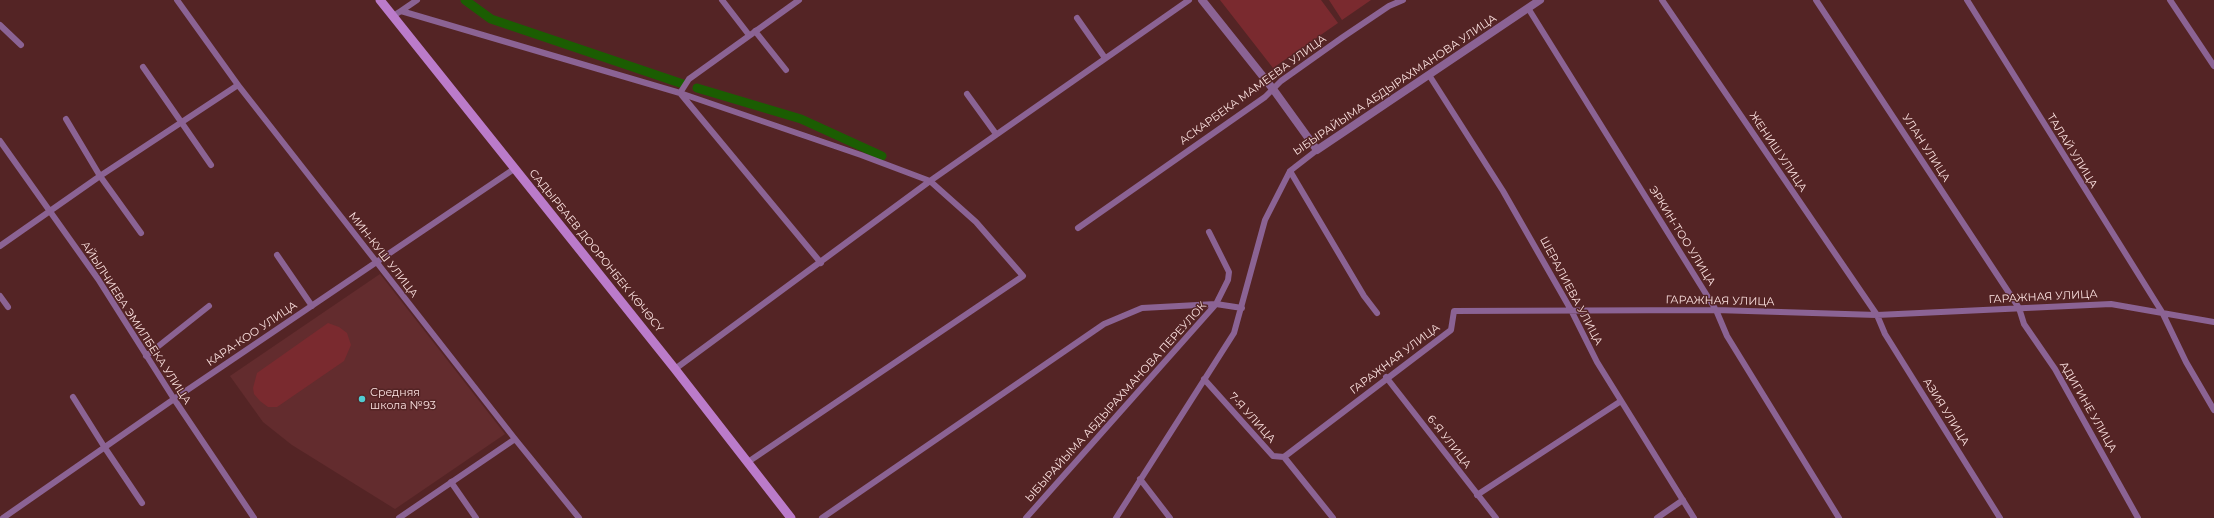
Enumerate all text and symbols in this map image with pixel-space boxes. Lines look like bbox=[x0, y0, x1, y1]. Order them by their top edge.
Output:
street label: ЫБЫРАЙЫМА АБДЫРАХМАНОВА УЛИЦА bbox=[1291, 12, 1499, 158]
street label: АСКАРБЕКА МАМЕЕВА УЛИЦА bbox=[1177, 32, 1329, 148]
street label: ЖЕНИШ УЛИЦА bbox=[1746, 110, 1810, 194]
street label: ТАЛАЙ УЛИЦА bbox=[2044, 111, 2100, 191]
street label: УЛАН УЛИЦА bbox=[1899, 112, 1953, 184]
street label: САДЫРБАЕВ ДООРОНБЕК КӨЧӨСҮ bbox=[526, 167, 666, 335]
street label: ЭРКИН-ТОО УЛИЦА bbox=[1646, 184, 1718, 288]
street label: МИН-КУШ УЛИЦА bbox=[346, 210, 420, 300]
street label: ШЕРАЛИЕВА УЛИЦА bbox=[1537, 234, 1605, 348]
street label: АЙЫЛЧИЕВА ЭМИЛБЕКА УЛИЦА bbox=[78, 239, 194, 407]
street label: ГАРАЖНАЯ УЛИЦА bbox=[1988, 288, 2098, 306]
street label: ГАРАЖНАЯ УЛИЦА bbox=[1665, 293, 1775, 309]
street label: КАРА-КОО УЛИЦА bbox=[204, 299, 300, 369]
street label: ЫБЫРАЙЫМА АБДЫРАХМАНОВА ПЕРЕУЛОК bbox=[1023, 299, 1209, 505]
street label: ГАРАЖНАЯ УЛИЦА bbox=[1347, 321, 1443, 397]
street label: АДИГИНЕ УЛИЦА bbox=[2057, 359, 2119, 455]
street label: АЗИЯ УЛИЦА bbox=[1920, 376, 1972, 448]
place label: Средняя школа №93 bbox=[370, 386, 436, 412]
street label: 7-Я УЛИЦА bbox=[1226, 390, 1278, 446]
marker: Средняя школа №93 bbox=[357, 394, 367, 404]
street label: 6-Я УЛИЦА bbox=[1424, 413, 1474, 471]

